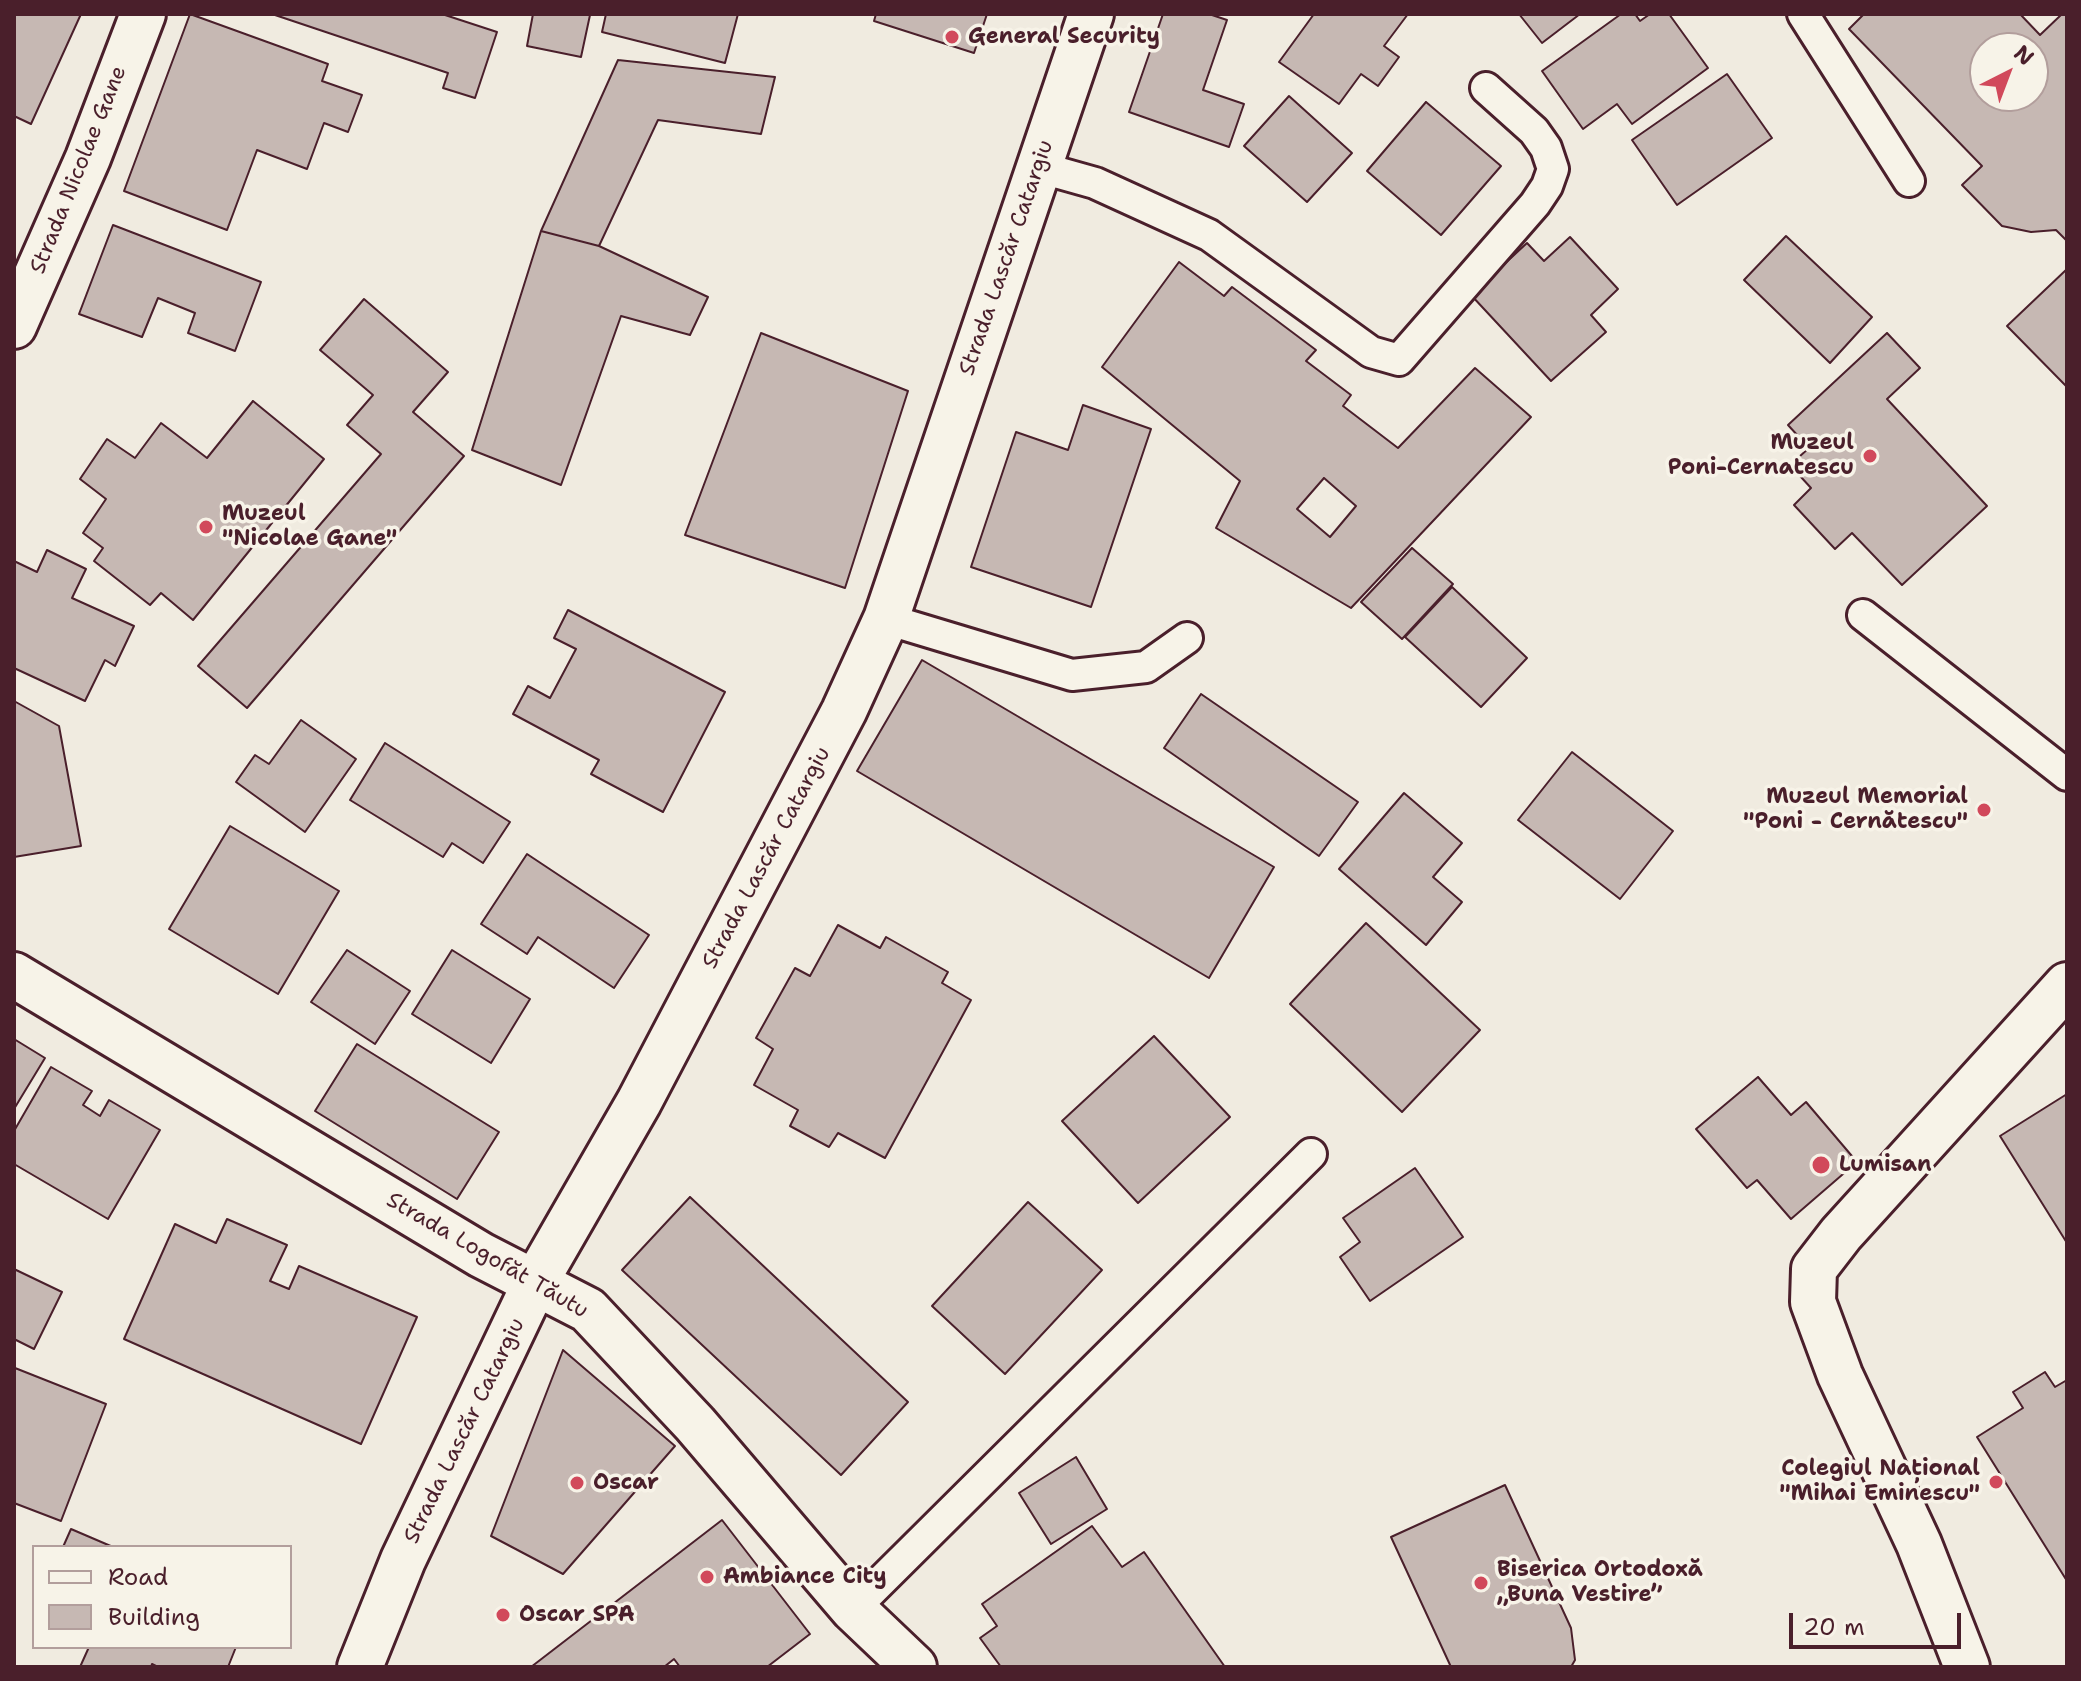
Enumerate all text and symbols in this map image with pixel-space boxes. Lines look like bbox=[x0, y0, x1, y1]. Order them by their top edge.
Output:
place label: General Security bbox=[968, 24, 1160, 50]
marker: General Security bbox=[943, 28, 961, 46]
north arrow bbox=[1969, 32, 2049, 112]
text: N bbox=[2008, 39, 2040, 72]
street label: Strada Nicolae Gane bbox=[25, 62, 133, 278]
street label: Strada Lascăr Catargiu bbox=[954, 137, 1060, 379]
place label: Muzeul Poni-Cernatescu bbox=[1668, 430, 1854, 482]
marker: Muzeul Poni-Cernatescu bbox=[1861, 447, 1879, 465]
place label: Muzeul "Nicolae Gane" bbox=[222, 501, 397, 552]
marker: Muzeul "Nicolae Gane" bbox=[197, 518, 215, 536]
street label: Strada Lascăr Catargiu bbox=[697, 743, 837, 973]
place label: Muzeul Memorial "Poni - Cernătescu" bbox=[1743, 784, 1968, 836]
marker: Muzeul Memorial "Poni - Cernătescu" bbox=[1975, 801, 1993, 819]
place label: Lumisan bbox=[1839, 1152, 1932, 1178]
marker: Lumisan bbox=[1810, 1154, 1832, 1176]
street label: Strada Logofăt Tăutu bbox=[381, 1187, 593, 1325]
street label: Strada Lascăr Catargiu bbox=[399, 1314, 531, 1548]
place label: Colegiul Național "Mihai Eminescu" bbox=[1779, 1456, 1980, 1508]
place label: Oscar bbox=[593, 1470, 659, 1496]
marker: Colegiul Național "Mihai Eminescu" bbox=[1987, 1473, 2005, 1491]
marker: Oscar bbox=[568, 1474, 586, 1492]
legend bbox=[32, 1545, 292, 1649]
place label: Biserica Ortodoxă „Buna Vestire” bbox=[1497, 1557, 1703, 1608]
text: Road bbox=[108, 1561, 168, 1593]
place label: Ambiance City bbox=[723, 1564, 887, 1590]
marker: Ambiance City bbox=[698, 1568, 716, 1586]
marker: Biserica Ortodoxă „Buna Vestire” bbox=[1472, 1574, 1490, 1592]
scale bar bbox=[1793, 1597, 1965, 1647]
text: Building bbox=[108, 1601, 200, 1633]
place label: Oscar SPA bbox=[519, 1602, 635, 1628]
marker: Oscar SPA bbox=[494, 1606, 512, 1624]
text: 20 m bbox=[1803, 1611, 1865, 1643]

